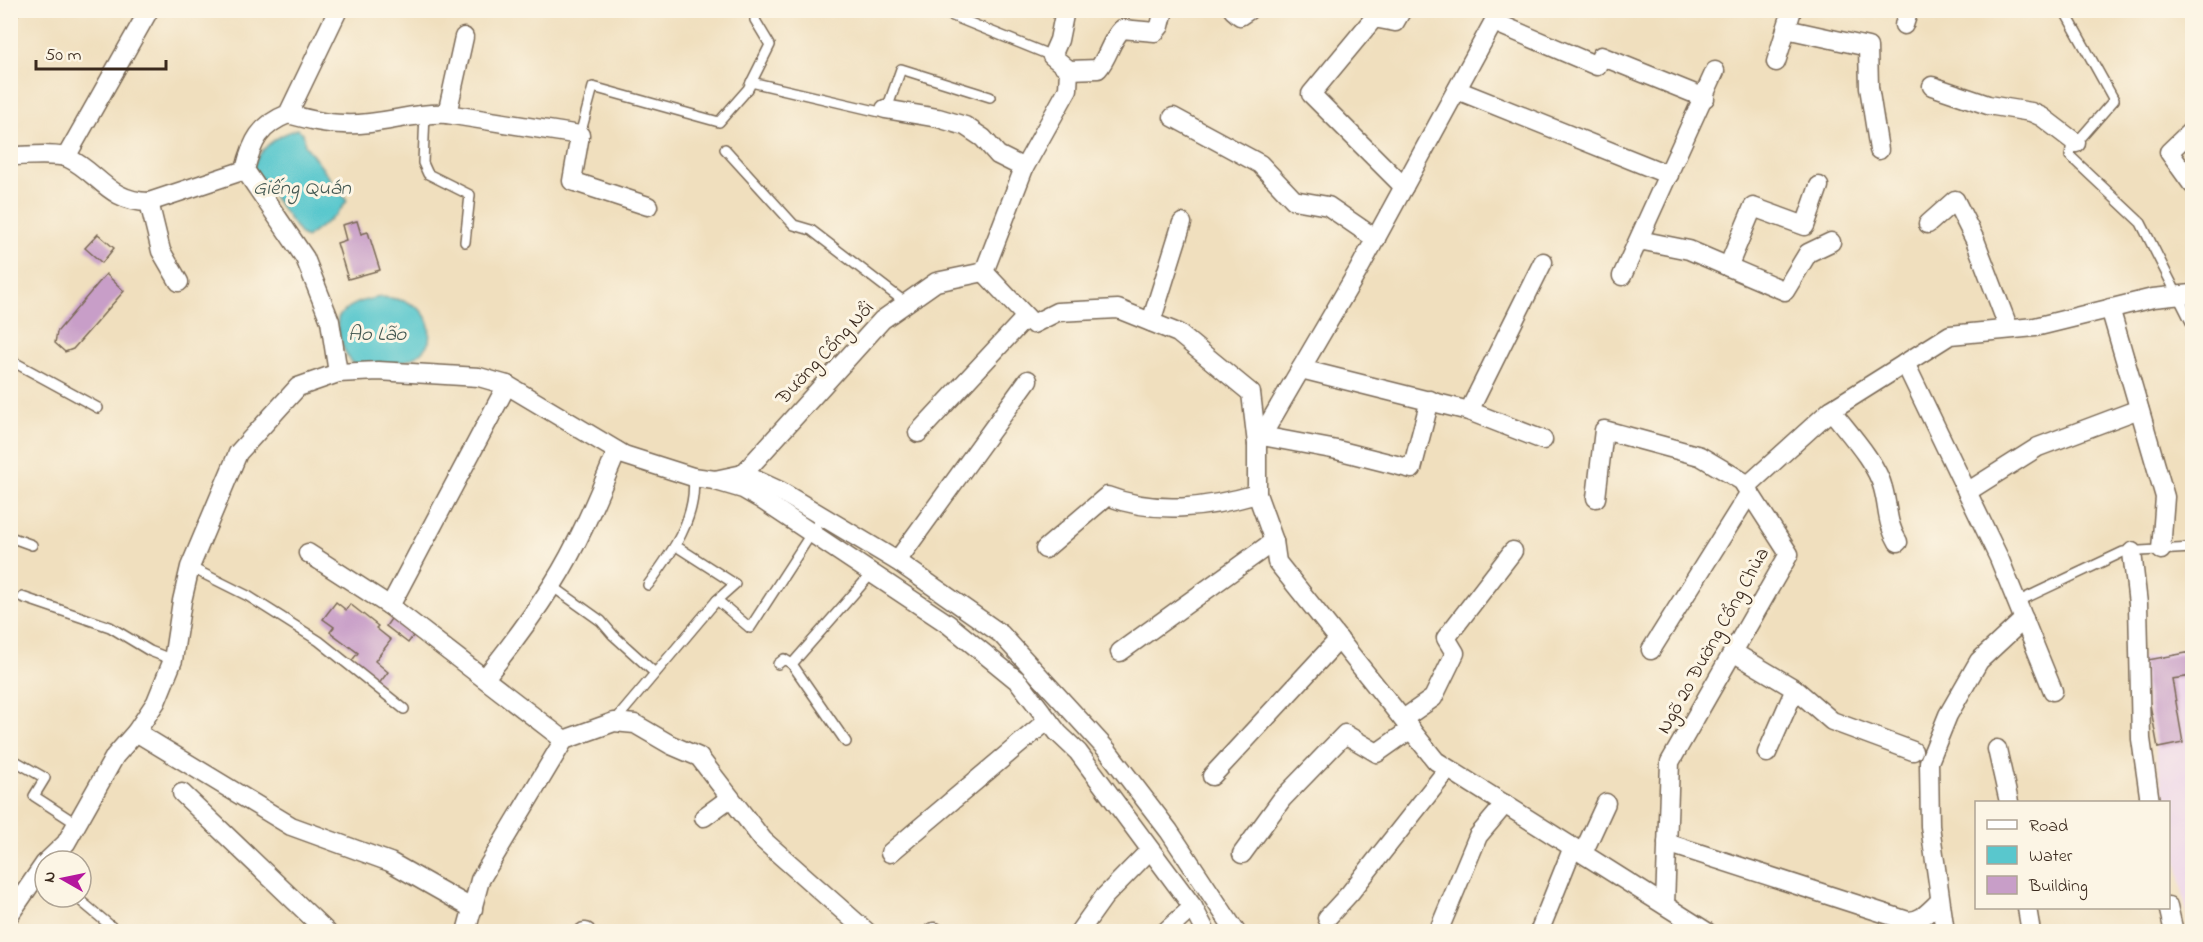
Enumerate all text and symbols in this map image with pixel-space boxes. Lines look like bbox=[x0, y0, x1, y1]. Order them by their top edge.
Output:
scale bar bbox=[36, 33, 166, 71]
text: 50 m bbox=[45, 43, 82, 69]
water label: Giếng Quán bbox=[253, 174, 352, 205]
street label: Đường Cổng Nổi bbox=[769, 295, 883, 414]
water label: Ao Lão bbox=[348, 320, 407, 350]
street label: Ngõ 20 Đường Cổng Chùa bbox=[1651, 542, 1779, 740]
legend bbox=[1975, 801, 2170, 909]
text: Road bbox=[2029, 814, 2068, 840]
text: Water bbox=[2029, 844, 2073, 870]
north arrow bbox=[33, 849, 93, 909]
text: N bbox=[37, 870, 63, 884]
text: Building bbox=[2028, 874, 2088, 901]

